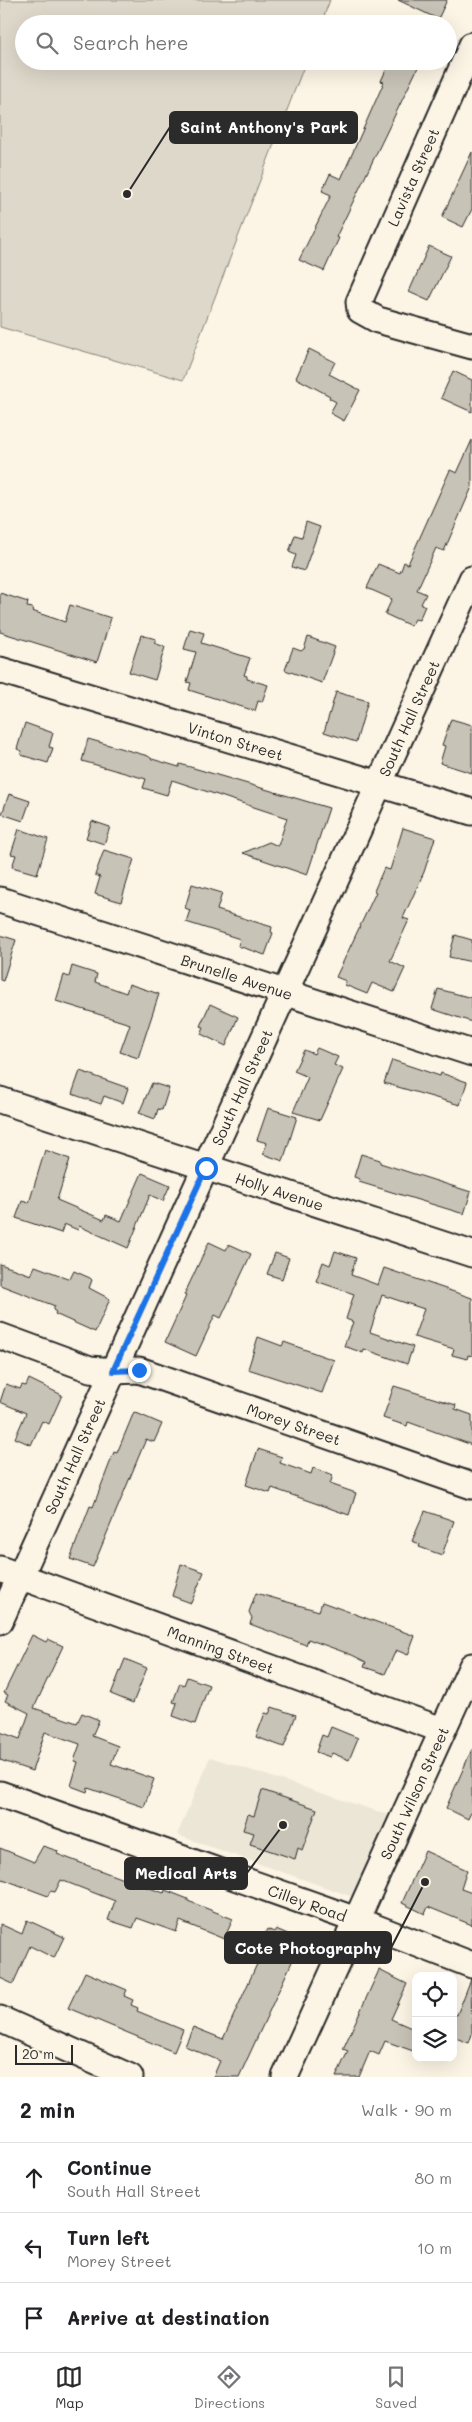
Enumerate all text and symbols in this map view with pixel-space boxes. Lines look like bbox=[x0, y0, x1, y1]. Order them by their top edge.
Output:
search box bbox=[15, 15, 457, 70]
icon: search bbox=[33, 29, 61, 57]
text: Search here bbox=[73, 30, 189, 55]
callout: Saint Anthony's Park bbox=[170, 112, 357, 143]
text: Saint Anthony's Park bbox=[180, 116, 348, 137]
street label: Lavista Street bbox=[382, 125, 444, 229]
street label: South Hall Street bbox=[374, 657, 444, 780]
street label: Vinton Street bbox=[185, 717, 286, 765]
street label: Brunelle Avenue bbox=[178, 949, 295, 1004]
street label: South Hall Street bbox=[207, 1026, 277, 1149]
route start bbox=[195, 1157, 218, 1180]
street label: Holly Avenue bbox=[233, 1167, 326, 1215]
route end bbox=[128, 1359, 151, 1382]
street label: South Hall Street bbox=[40, 1395, 110, 1517]
street label: Morey Street bbox=[244, 1398, 344, 1450]
street label: Manning Street bbox=[165, 1621, 277, 1678]
street label: South Wilson Street bbox=[375, 1723, 453, 1863]
callout: Medical Arts bbox=[125, 1858, 247, 1889]
text: Medical Arts bbox=[135, 1862, 237, 1883]
street label: Cilley Road bbox=[265, 1880, 349, 1926]
callout: Cote Photography bbox=[225, 1932, 391, 1963]
text: Cote Photography bbox=[235, 1937, 382, 1958]
map controls bbox=[412, 1972, 457, 2062]
button: locate bbox=[412, 1972, 457, 2017]
button: layers bbox=[412, 2017, 457, 2062]
scale bar bbox=[15, 2042, 72, 2065]
text: 20 m bbox=[22, 2044, 54, 2063]
text: 2 min bbox=[20, 2096, 75, 2123]
text: Walk · 90 m bbox=[361, 2099, 452, 2120]
text: Continue bbox=[67, 2155, 152, 2180]
icon: ahead bbox=[20, 2164, 48, 2192]
text: 80 m bbox=[415, 2167, 452, 2188]
text: South Hall Street bbox=[67, 2180, 201, 2201]
text: Turn left bbox=[67, 2225, 150, 2250]
icon: left bbox=[20, 2234, 48, 2262]
text: 10 m bbox=[417, 2237, 452, 2258]
text: Morey Street bbox=[67, 2250, 172, 2271]
icon: arrive bbox=[20, 2304, 48, 2332]
text: Arrive at destination bbox=[67, 2305, 270, 2330]
tab: Map bbox=[55, 2363, 84, 2412]
tab: Directions bbox=[194, 2363, 265, 2412]
tab: Saved bbox=[375, 2363, 417, 2412]

